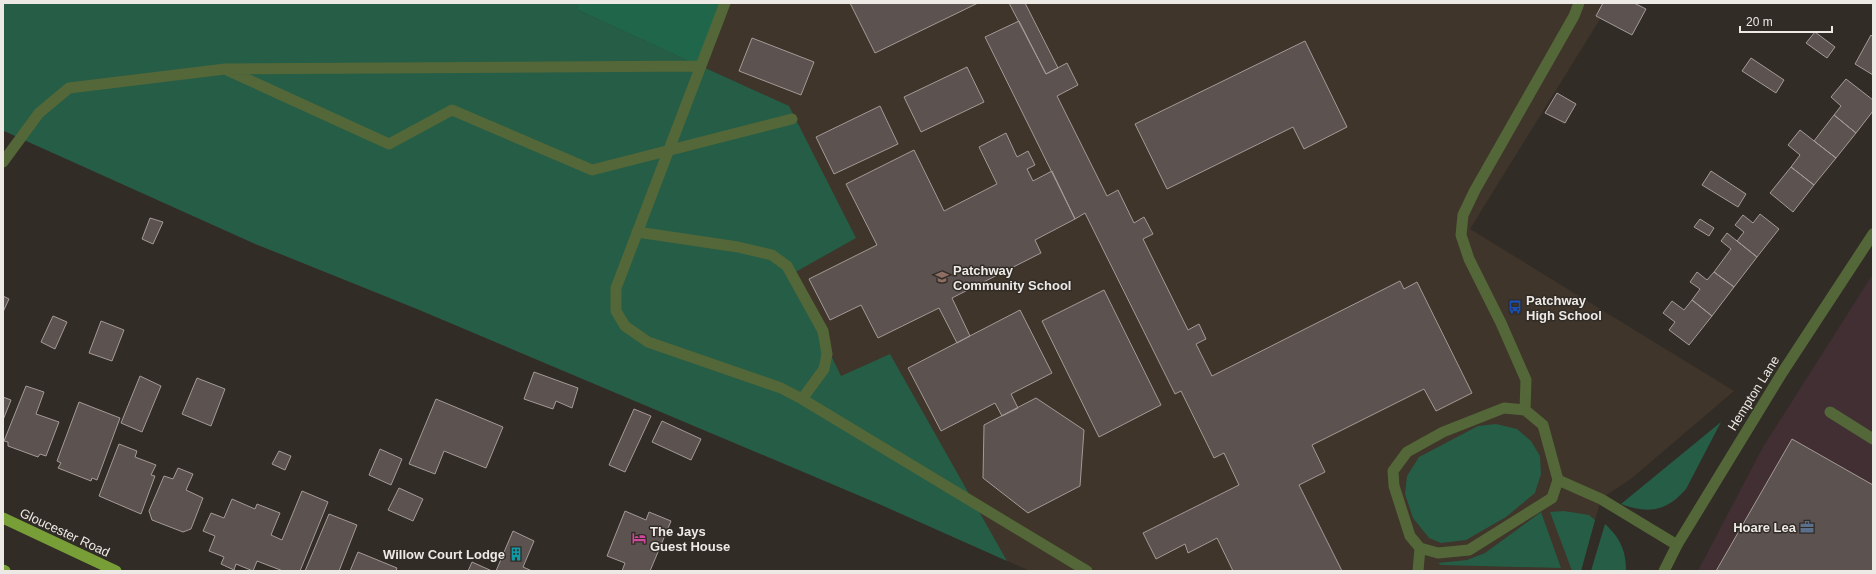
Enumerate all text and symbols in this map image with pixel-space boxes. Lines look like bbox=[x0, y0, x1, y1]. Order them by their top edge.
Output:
scale bar bbox=[1740, 8, 1832, 34]
text: 20 m bbox=[1746, 15, 1773, 29]
place label: Patchway Community School bbox=[953, 263, 1071, 293]
school or university icon: Patchway Community School bbox=[934, 269, 950, 285]
place label: Patchway High School bbox=[1526, 293, 1602, 323]
bus stop icon: Patchway High School bbox=[1507, 299, 1523, 315]
street label: Hempton Lane bbox=[1724, 353, 1782, 433]
street label: Gloucester Road bbox=[17, 505, 112, 560]
office icon: Hoare Lea bbox=[1799, 519, 1815, 535]
place label: Hoare Lea bbox=[1733, 520, 1797, 535]
place label: The Jays Guest House bbox=[650, 524, 730, 554]
hotel icon: The Jays Guest House bbox=[631, 530, 647, 546]
building icon: Willow Court Lodge bbox=[508, 546, 524, 562]
place label: Willow Court Lodge bbox=[383, 547, 505, 562]

